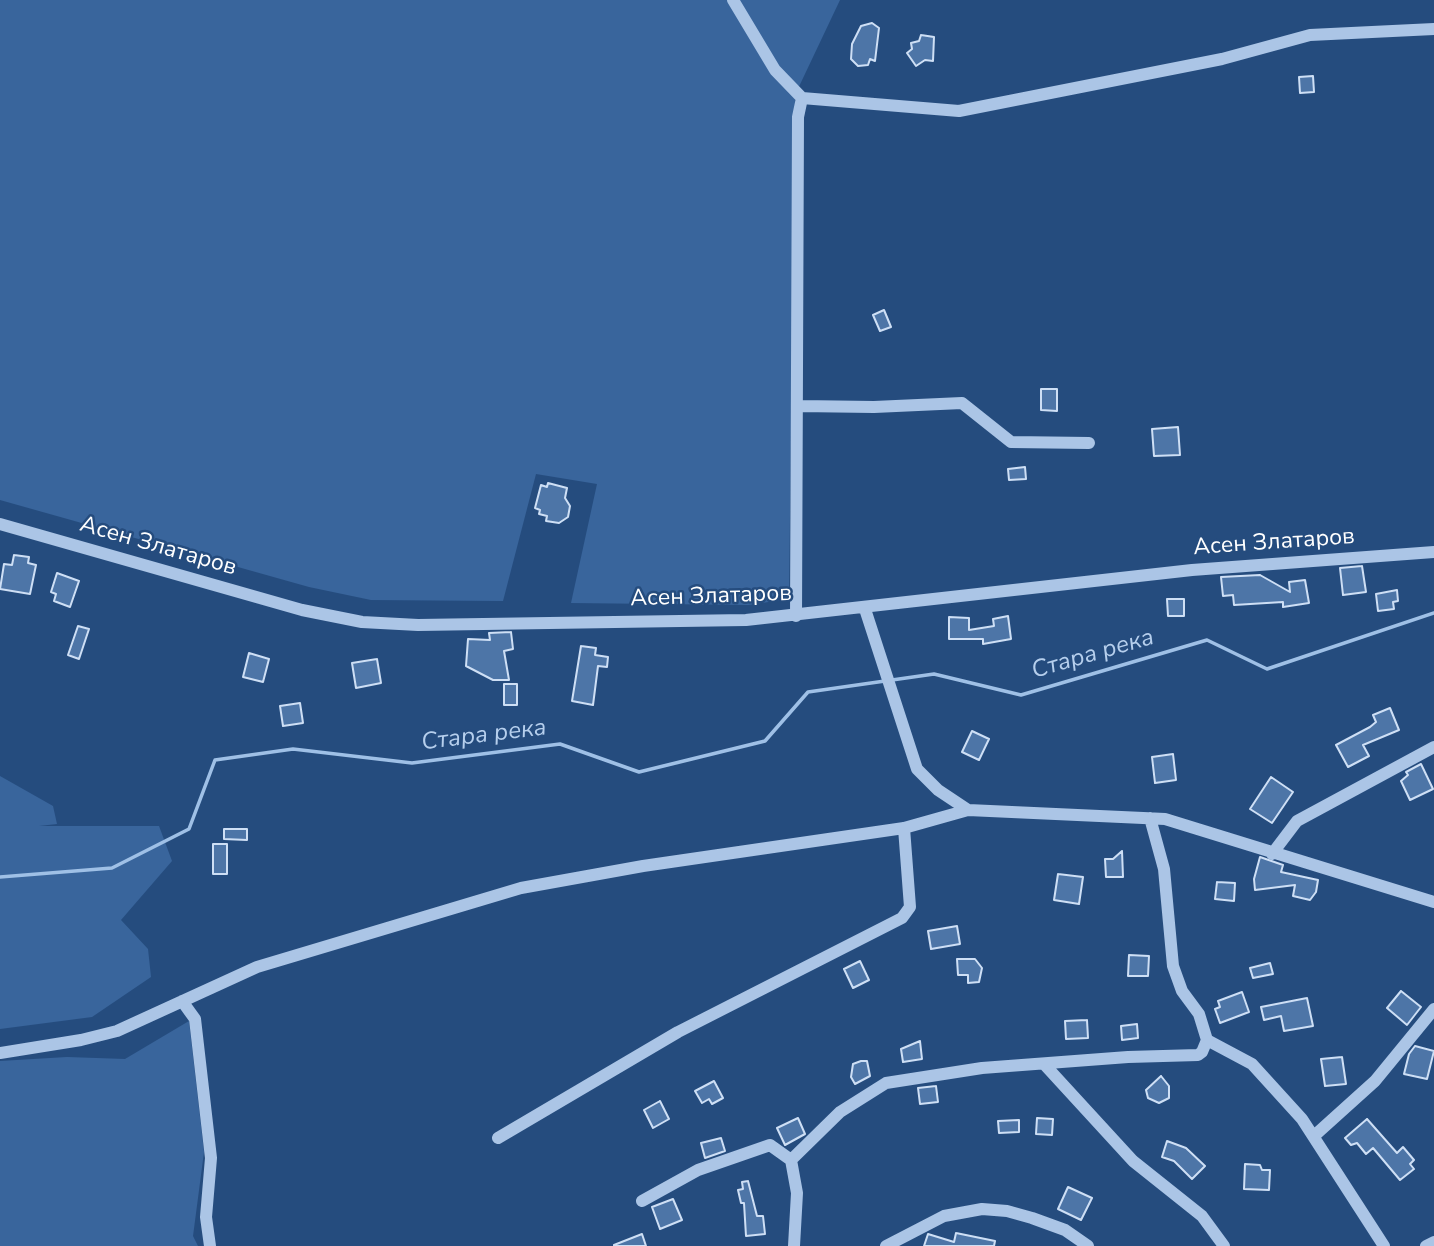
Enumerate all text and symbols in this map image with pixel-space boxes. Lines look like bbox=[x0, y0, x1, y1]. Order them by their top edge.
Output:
street label: Асен Златаров bbox=[76, 511, 240, 583]
street label: Асен Златаров bbox=[1192, 524, 1356, 562]
street label: Асен Златаров bbox=[630, 580, 792, 614]
water label: Стара река bbox=[1029, 624, 1157, 686]
water label: Стара река bbox=[420, 714, 548, 758]

